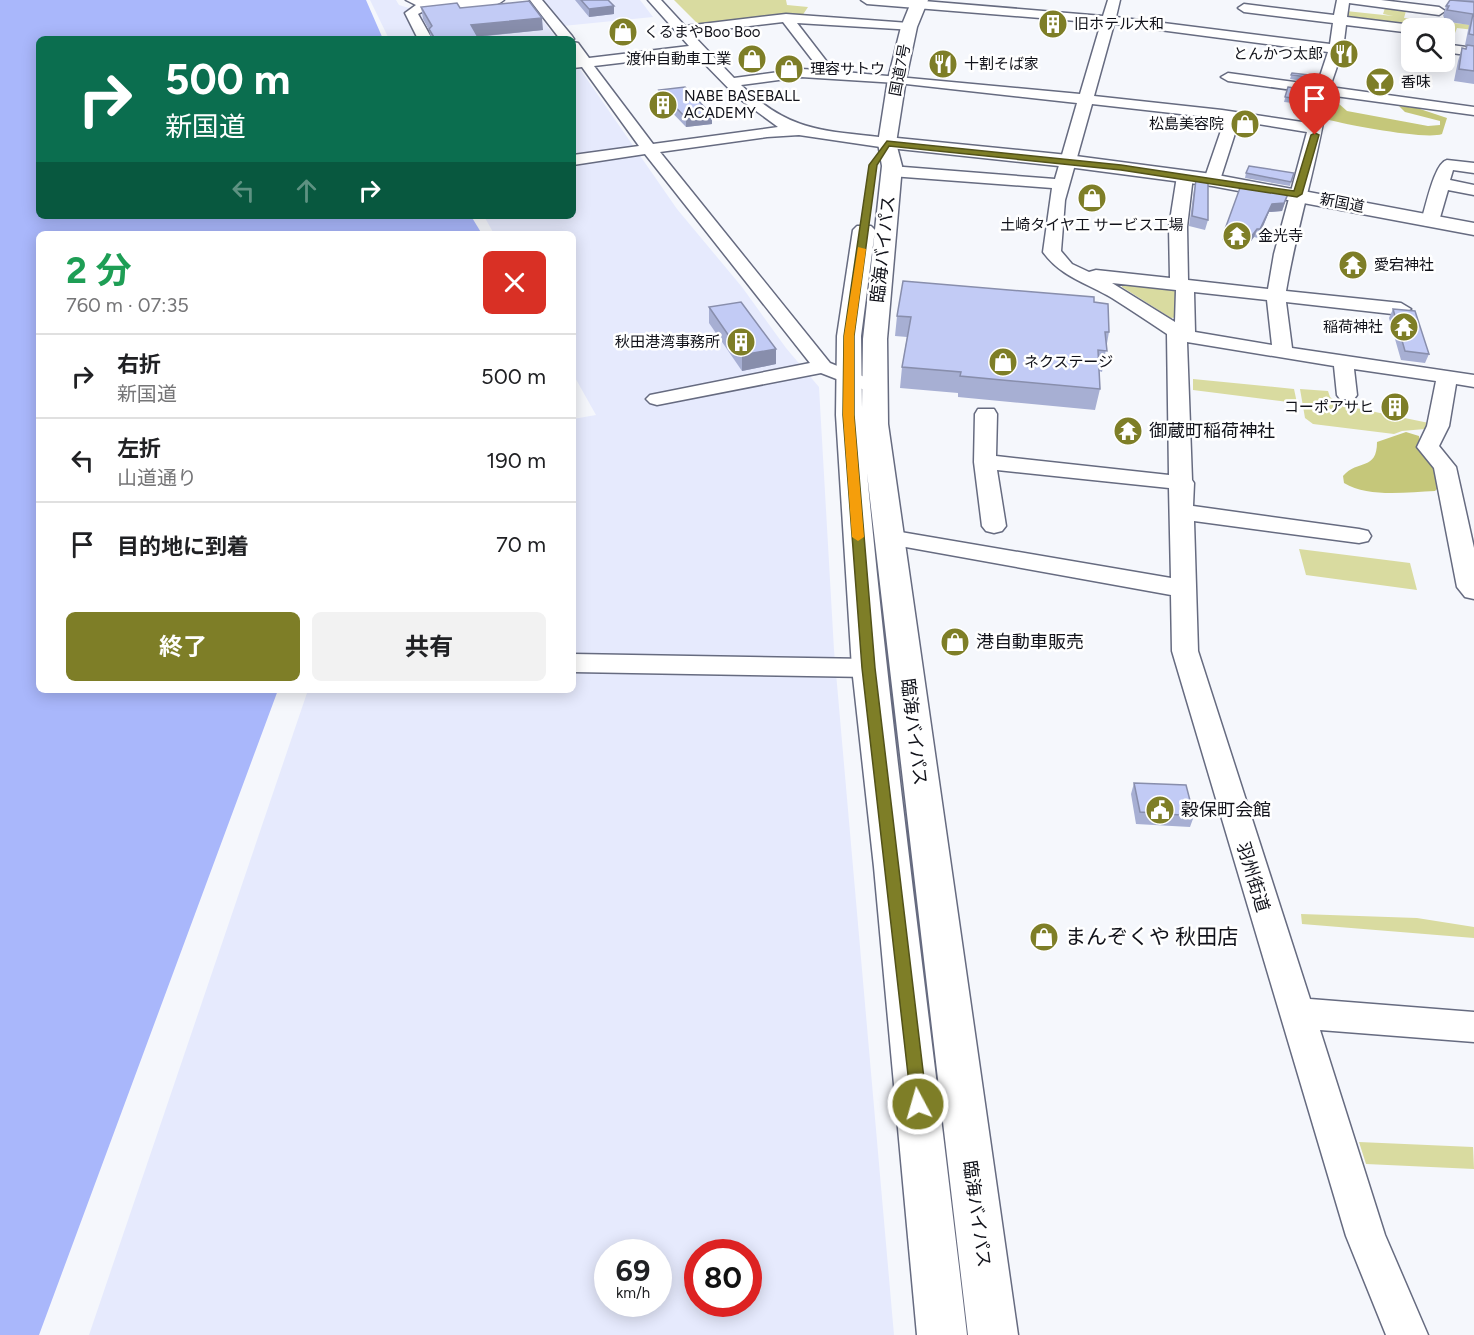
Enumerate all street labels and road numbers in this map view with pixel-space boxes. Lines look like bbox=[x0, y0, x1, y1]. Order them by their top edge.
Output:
street label: 国道7号 bbox=[886, 42, 914, 98]
street label: 新国道 bbox=[1318, 190, 1366, 216]
street label: 臨海バイパス bbox=[866, 194, 900, 304]
street label: 臨海バイパス bbox=[897, 677, 931, 787]
street label: 羽州街道 bbox=[1232, 839, 1274, 915]
street label: 臨海バイパス bbox=[959, 1159, 995, 1269]

